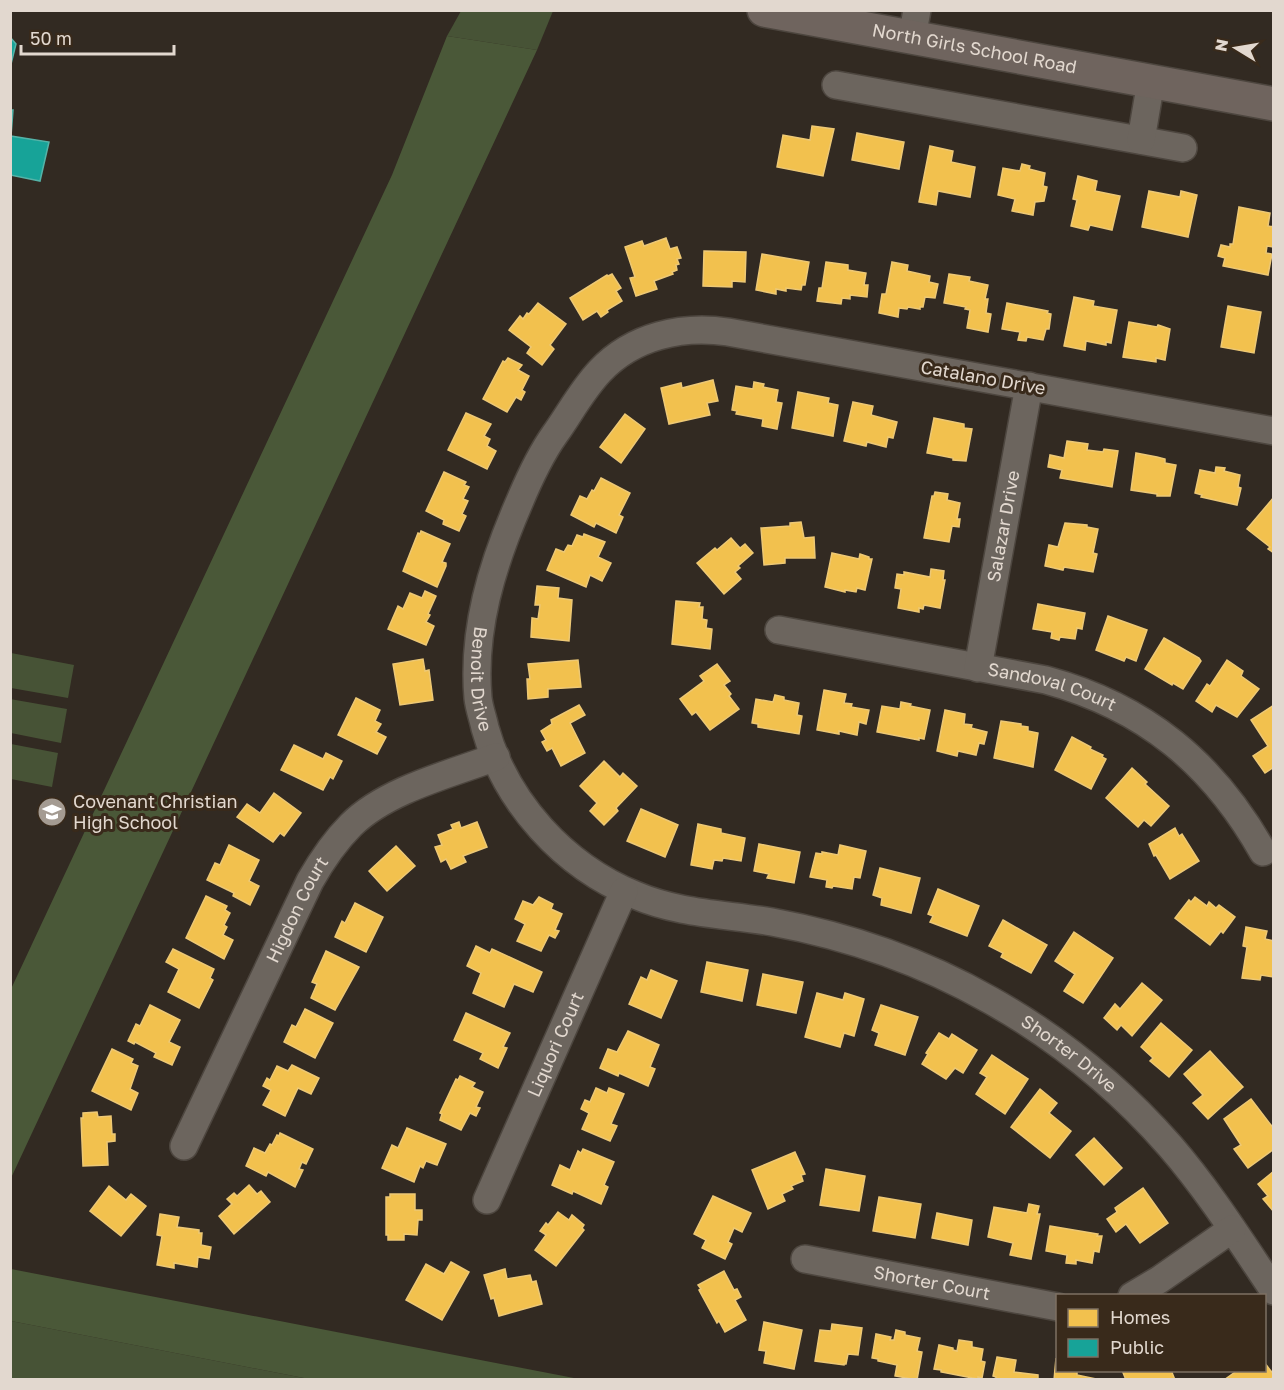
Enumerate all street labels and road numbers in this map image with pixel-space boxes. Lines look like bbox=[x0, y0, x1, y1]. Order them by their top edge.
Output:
street label: North Girls School Road bbox=[871, 18, 1079, 77]
street label: Catalano Drive bbox=[919, 355, 1047, 399]
street label: Salazar Drive bbox=[982, 468, 1024, 584]
street label: Benoit Drive bbox=[467, 625, 497, 733]
street label: Sandoval Court bbox=[986, 657, 1120, 715]
street label: Higdon Court bbox=[261, 852, 332, 966]
street label: Liquori Court bbox=[522, 988, 588, 1100]
street label: Shorter Drive bbox=[1017, 1010, 1122, 1097]
street label: Shorter Court bbox=[872, 1260, 992, 1304]

